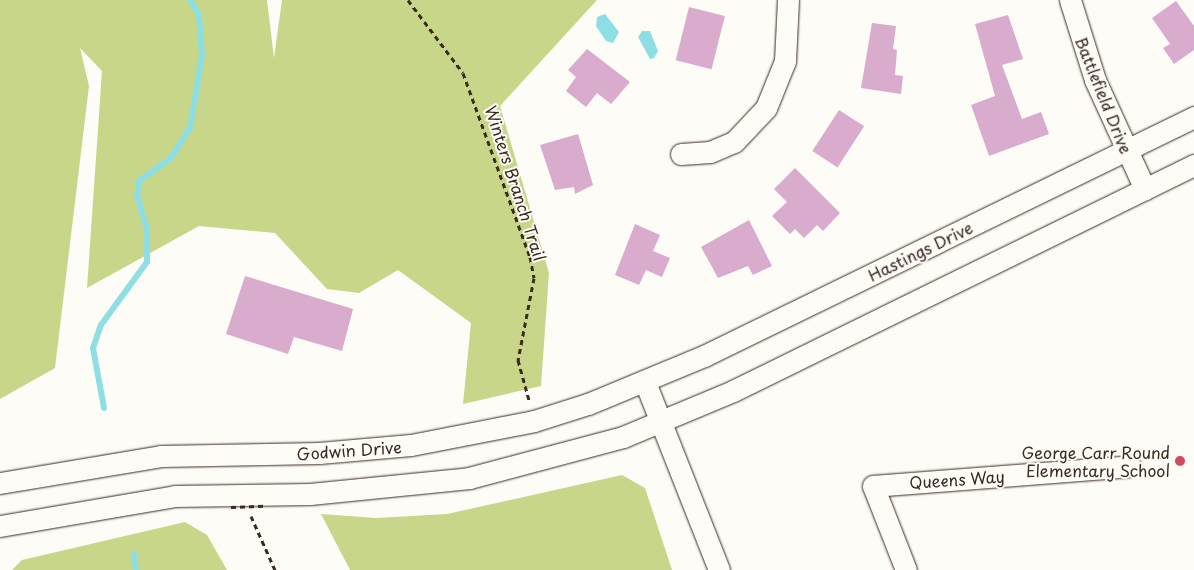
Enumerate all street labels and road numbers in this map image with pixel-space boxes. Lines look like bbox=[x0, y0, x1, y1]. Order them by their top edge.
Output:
street label: Battlefield Drive bbox=[1072, 34, 1136, 156]
street label: Winters Branch Trail bbox=[482, 103, 550, 263]
street label: Hastings Drive bbox=[865, 217, 975, 285]
street label: Godwin Drive bbox=[296, 437, 402, 463]
street label: Queens Way bbox=[908, 466, 1006, 492]

